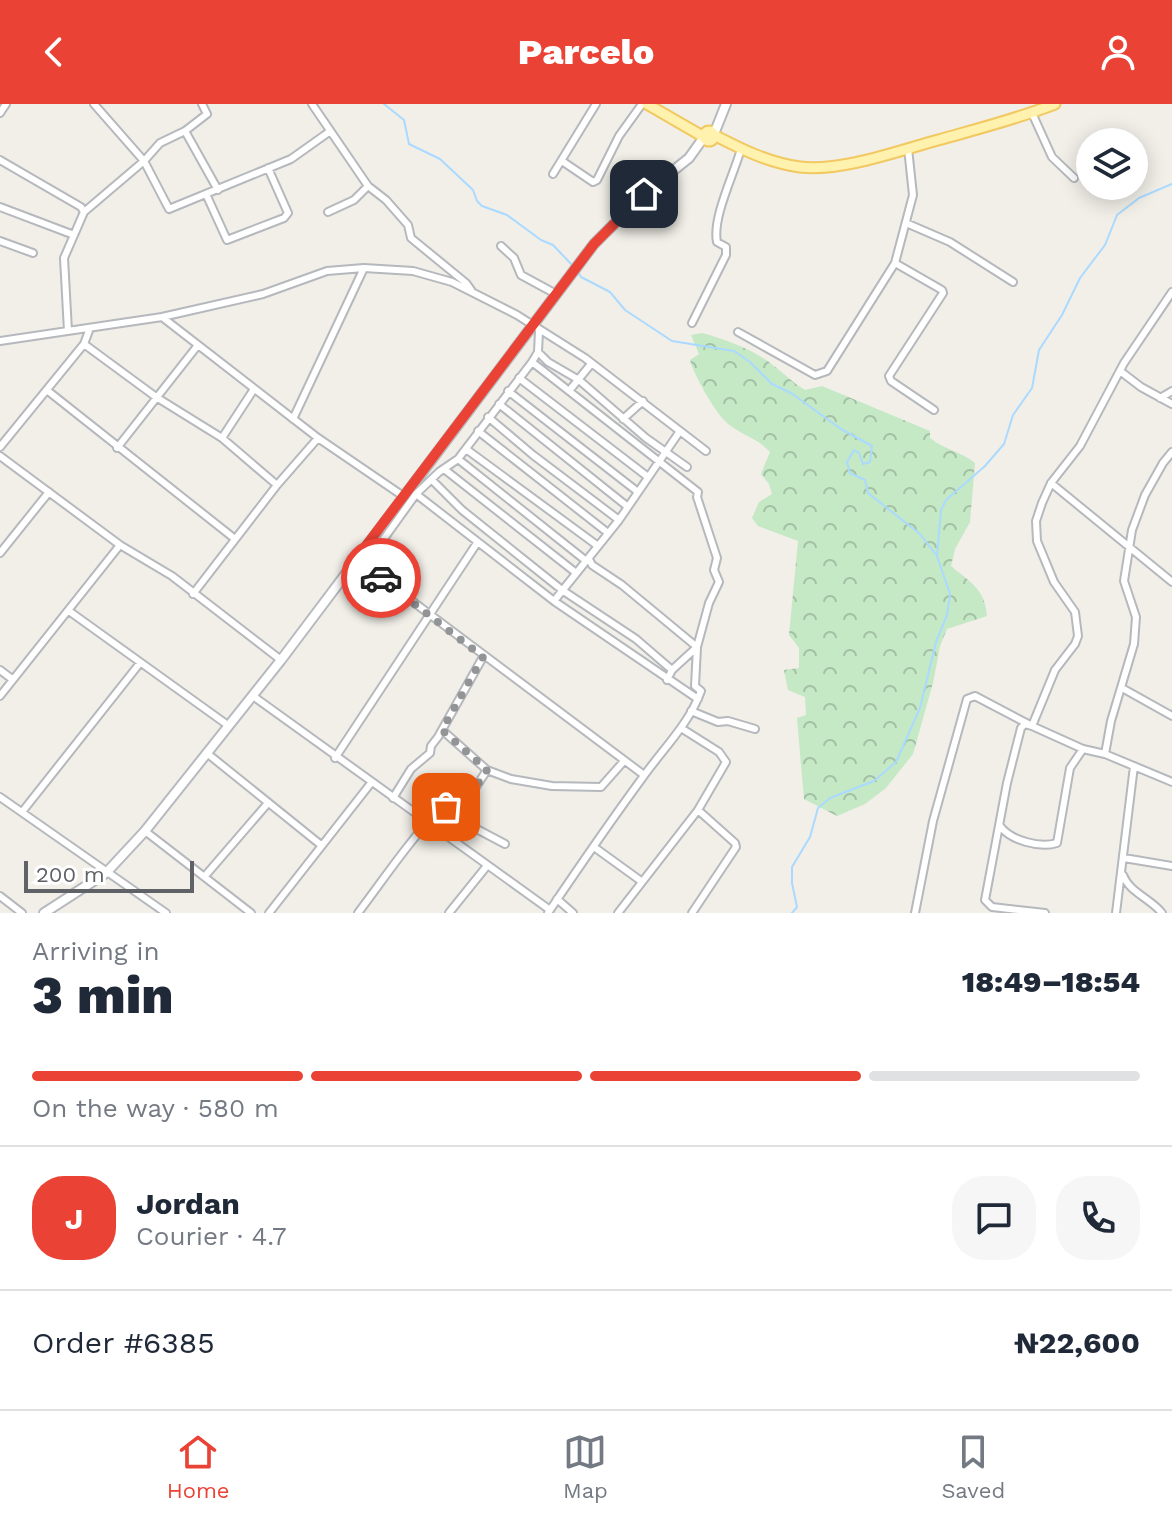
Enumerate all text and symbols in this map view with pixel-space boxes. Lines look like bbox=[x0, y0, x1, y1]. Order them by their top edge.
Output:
icon: back bbox=[32, 30, 76, 74]
icon: person bbox=[1096, 30, 1140, 74]
text: Parcelo bbox=[518, 31, 654, 73]
map controls bbox=[1076, 128, 1148, 200]
button: layers bbox=[1076, 128, 1148, 200]
pin bbox=[610, 160, 678, 228]
icon: home bbox=[622, 172, 666, 216]
courier bbox=[341, 538, 421, 618]
icon: car bbox=[359, 556, 403, 600]
pin bbox=[412, 773, 480, 841]
icon: bag bbox=[424, 785, 468, 829]
scale bar bbox=[24, 857, 194, 893]
text: 200 m bbox=[36, 862, 105, 887]
text: Arriving in bbox=[32, 936, 160, 966]
text: 18:49–18:54 bbox=[962, 964, 1140, 999]
text: 3 min bbox=[32, 965, 174, 1026]
text: On the way · 580 m bbox=[32, 1093, 279, 1123]
button: chat bbox=[952, 1176, 1036, 1260]
button: phone bbox=[1056, 1176, 1140, 1260]
text: Jordan bbox=[136, 1186, 240, 1221]
text: J bbox=[65, 1201, 83, 1236]
text: Courier · 4.7 bbox=[136, 1221, 286, 1251]
text: Order #6385 bbox=[32, 1325, 215, 1360]
text: ₦22,600 bbox=[1014, 1325, 1140, 1360]
tab: Home bbox=[167, 1430, 230, 1503]
tab: Map bbox=[563, 1430, 608, 1503]
tab: Saved bbox=[941, 1430, 1005, 1503]

